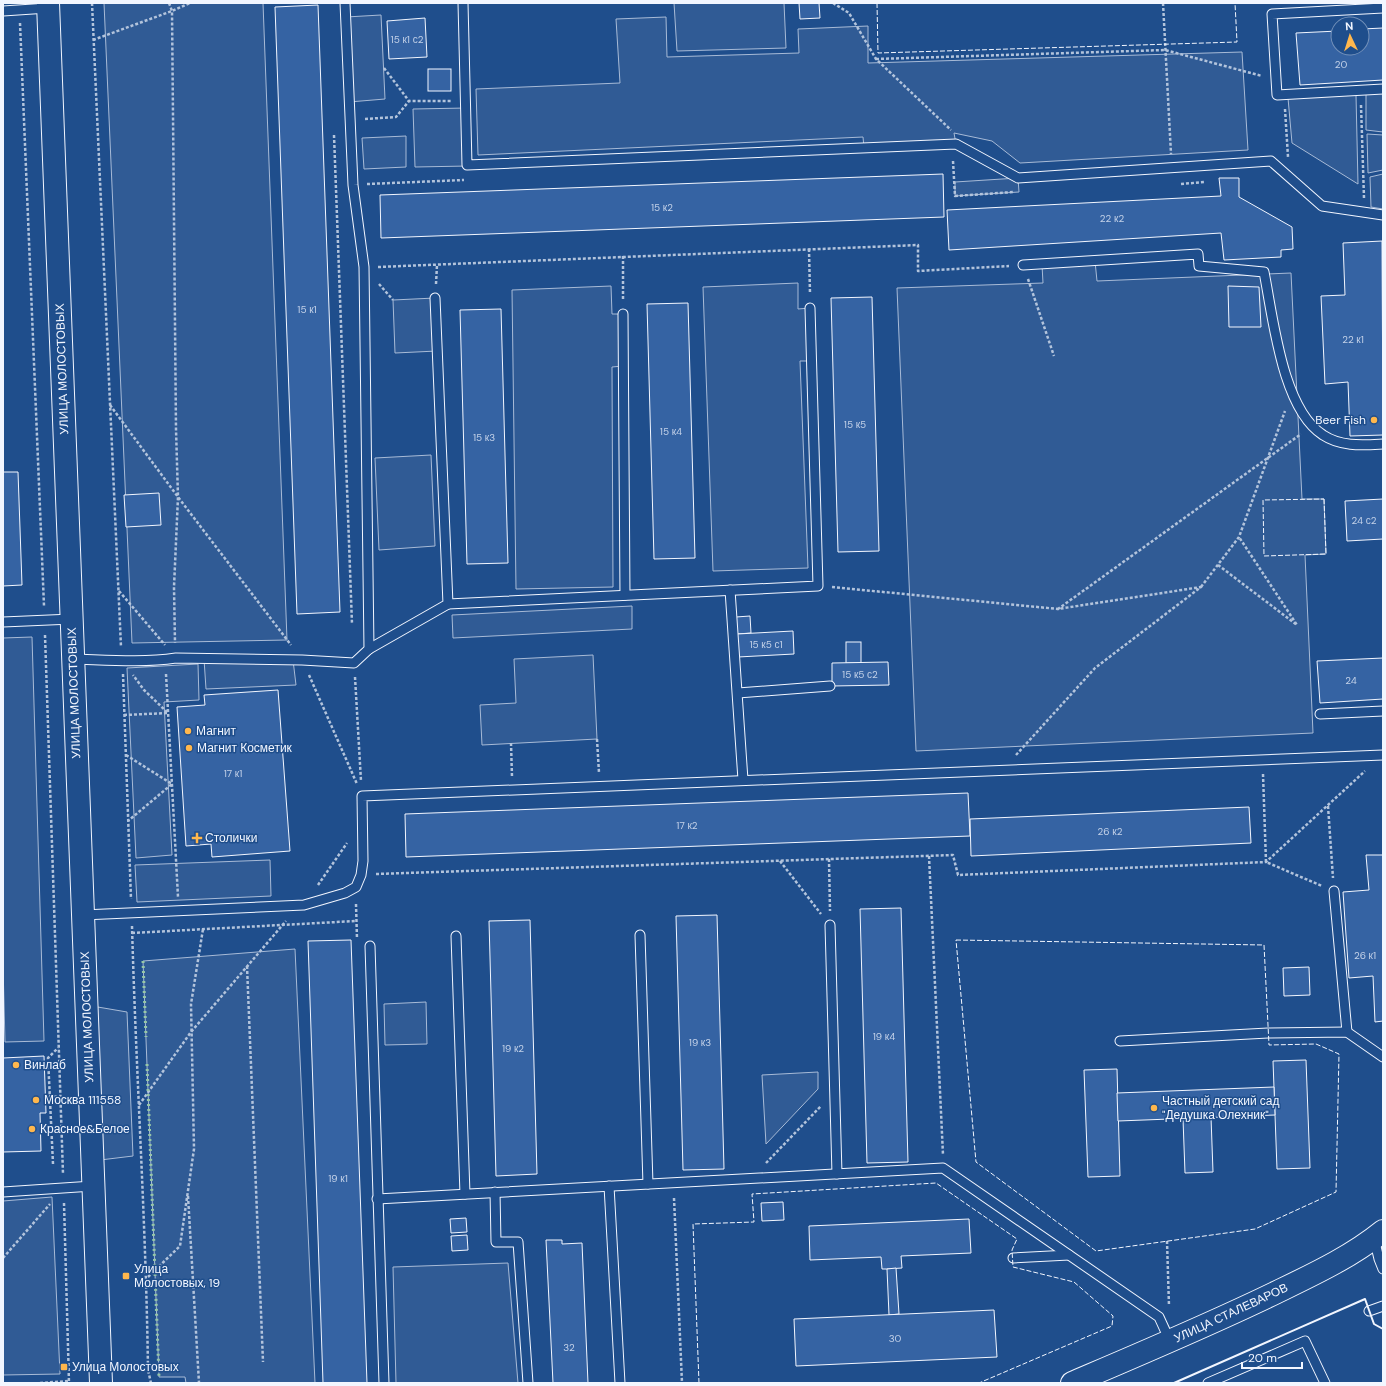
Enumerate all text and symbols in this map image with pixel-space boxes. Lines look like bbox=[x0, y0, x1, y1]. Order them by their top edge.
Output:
north arrow bbox=[1330, 16, 1370, 56]
text: N bbox=[1345, 19, 1354, 33]
house number: 15 к1 с2 bbox=[391, 33, 424, 46]
house number: 20 bbox=[1335, 58, 1347, 71]
house number: 15 к2 bbox=[651, 201, 673, 214]
house number: 22 к2 bbox=[1100, 212, 1124, 225]
street label: УЛИЦА МОЛОСТОВЫХ bbox=[52, 303, 72, 435]
house number: 15 к1 bbox=[297, 303, 317, 316]
house number: 22 к1 bbox=[1342, 333, 1364, 346]
place label: Beer Fish bbox=[1315, 412, 1366, 428]
marker: Beer Fish bbox=[1369, 415, 1379, 425]
house number: 15 к5 bbox=[844, 418, 866, 431]
house number: 15 к4 bbox=[660, 425, 682, 438]
house number: 15 к3 bbox=[473, 431, 495, 444]
house number: 24 с2 bbox=[1351, 514, 1377, 527]
street label: УЛИЦА МОЛОСТОВЫХ bbox=[64, 627, 84, 759]
house number: 15 к5 с1 bbox=[749, 638, 783, 651]
house number: 15 к5 с2 bbox=[842, 668, 878, 681]
house number: 24 bbox=[1345, 674, 1357, 687]
place label: Магнит bbox=[196, 723, 237, 739]
marker: Магнит bbox=[183, 726, 193, 736]
place label: Магнит Косметик bbox=[197, 740, 293, 756]
marker: Магнит Косметик bbox=[184, 743, 194, 753]
house number: 17 к1 bbox=[224, 767, 242, 780]
house number: 17 к2 bbox=[676, 819, 698, 832]
house number: 26 к2 bbox=[1098, 825, 1123, 838]
place label: Столички bbox=[205, 830, 257, 846]
marker: Столички bbox=[192, 833, 202, 843]
house number: 26 к1 bbox=[1354, 949, 1376, 962]
street label: УЛИЦА МОЛОСТОВЫХ bbox=[77, 951, 97, 1083]
house number: 19 к4 bbox=[873, 1030, 895, 1043]
house number: 19 к3 bbox=[689, 1036, 711, 1049]
house number: 19 к2 bbox=[502, 1042, 524, 1055]
place label: Винлаб bbox=[24, 1057, 66, 1073]
marker: Винлаб bbox=[11, 1060, 21, 1070]
place label: Москва 111558 bbox=[44, 1092, 121, 1108]
place label: Частный детский сад "Дедушка Олехник" bbox=[1162, 1093, 1279, 1123]
marker: Москва 111558 bbox=[31, 1095, 41, 1105]
marker: Частный детский сад "Дедушка Олехник" bbox=[1149, 1103, 1159, 1113]
place label: Красное&Белое bbox=[40, 1121, 130, 1137]
marker: Красное&Белое bbox=[27, 1124, 37, 1134]
house number: 19 к1 bbox=[328, 1172, 348, 1185]
place label: Улица Молостовых, 19 bbox=[134, 1261, 220, 1291]
marker: Улица Молостовых, 19 bbox=[121, 1271, 131, 1281]
street label: УЛИЦА СТАЛЕВАРОВ bbox=[1171, 1280, 1291, 1346]
house number: 30 bbox=[889, 1332, 902, 1345]
house number: 32 bbox=[563, 1341, 575, 1354]
scale bar bbox=[1242, 1344, 1302, 1370]
text: 20 m bbox=[1248, 1350, 1277, 1366]
place label: Улица Молостовых bbox=[72, 1359, 179, 1375]
marker: Улица Молостовых bbox=[59, 1362, 69, 1372]

